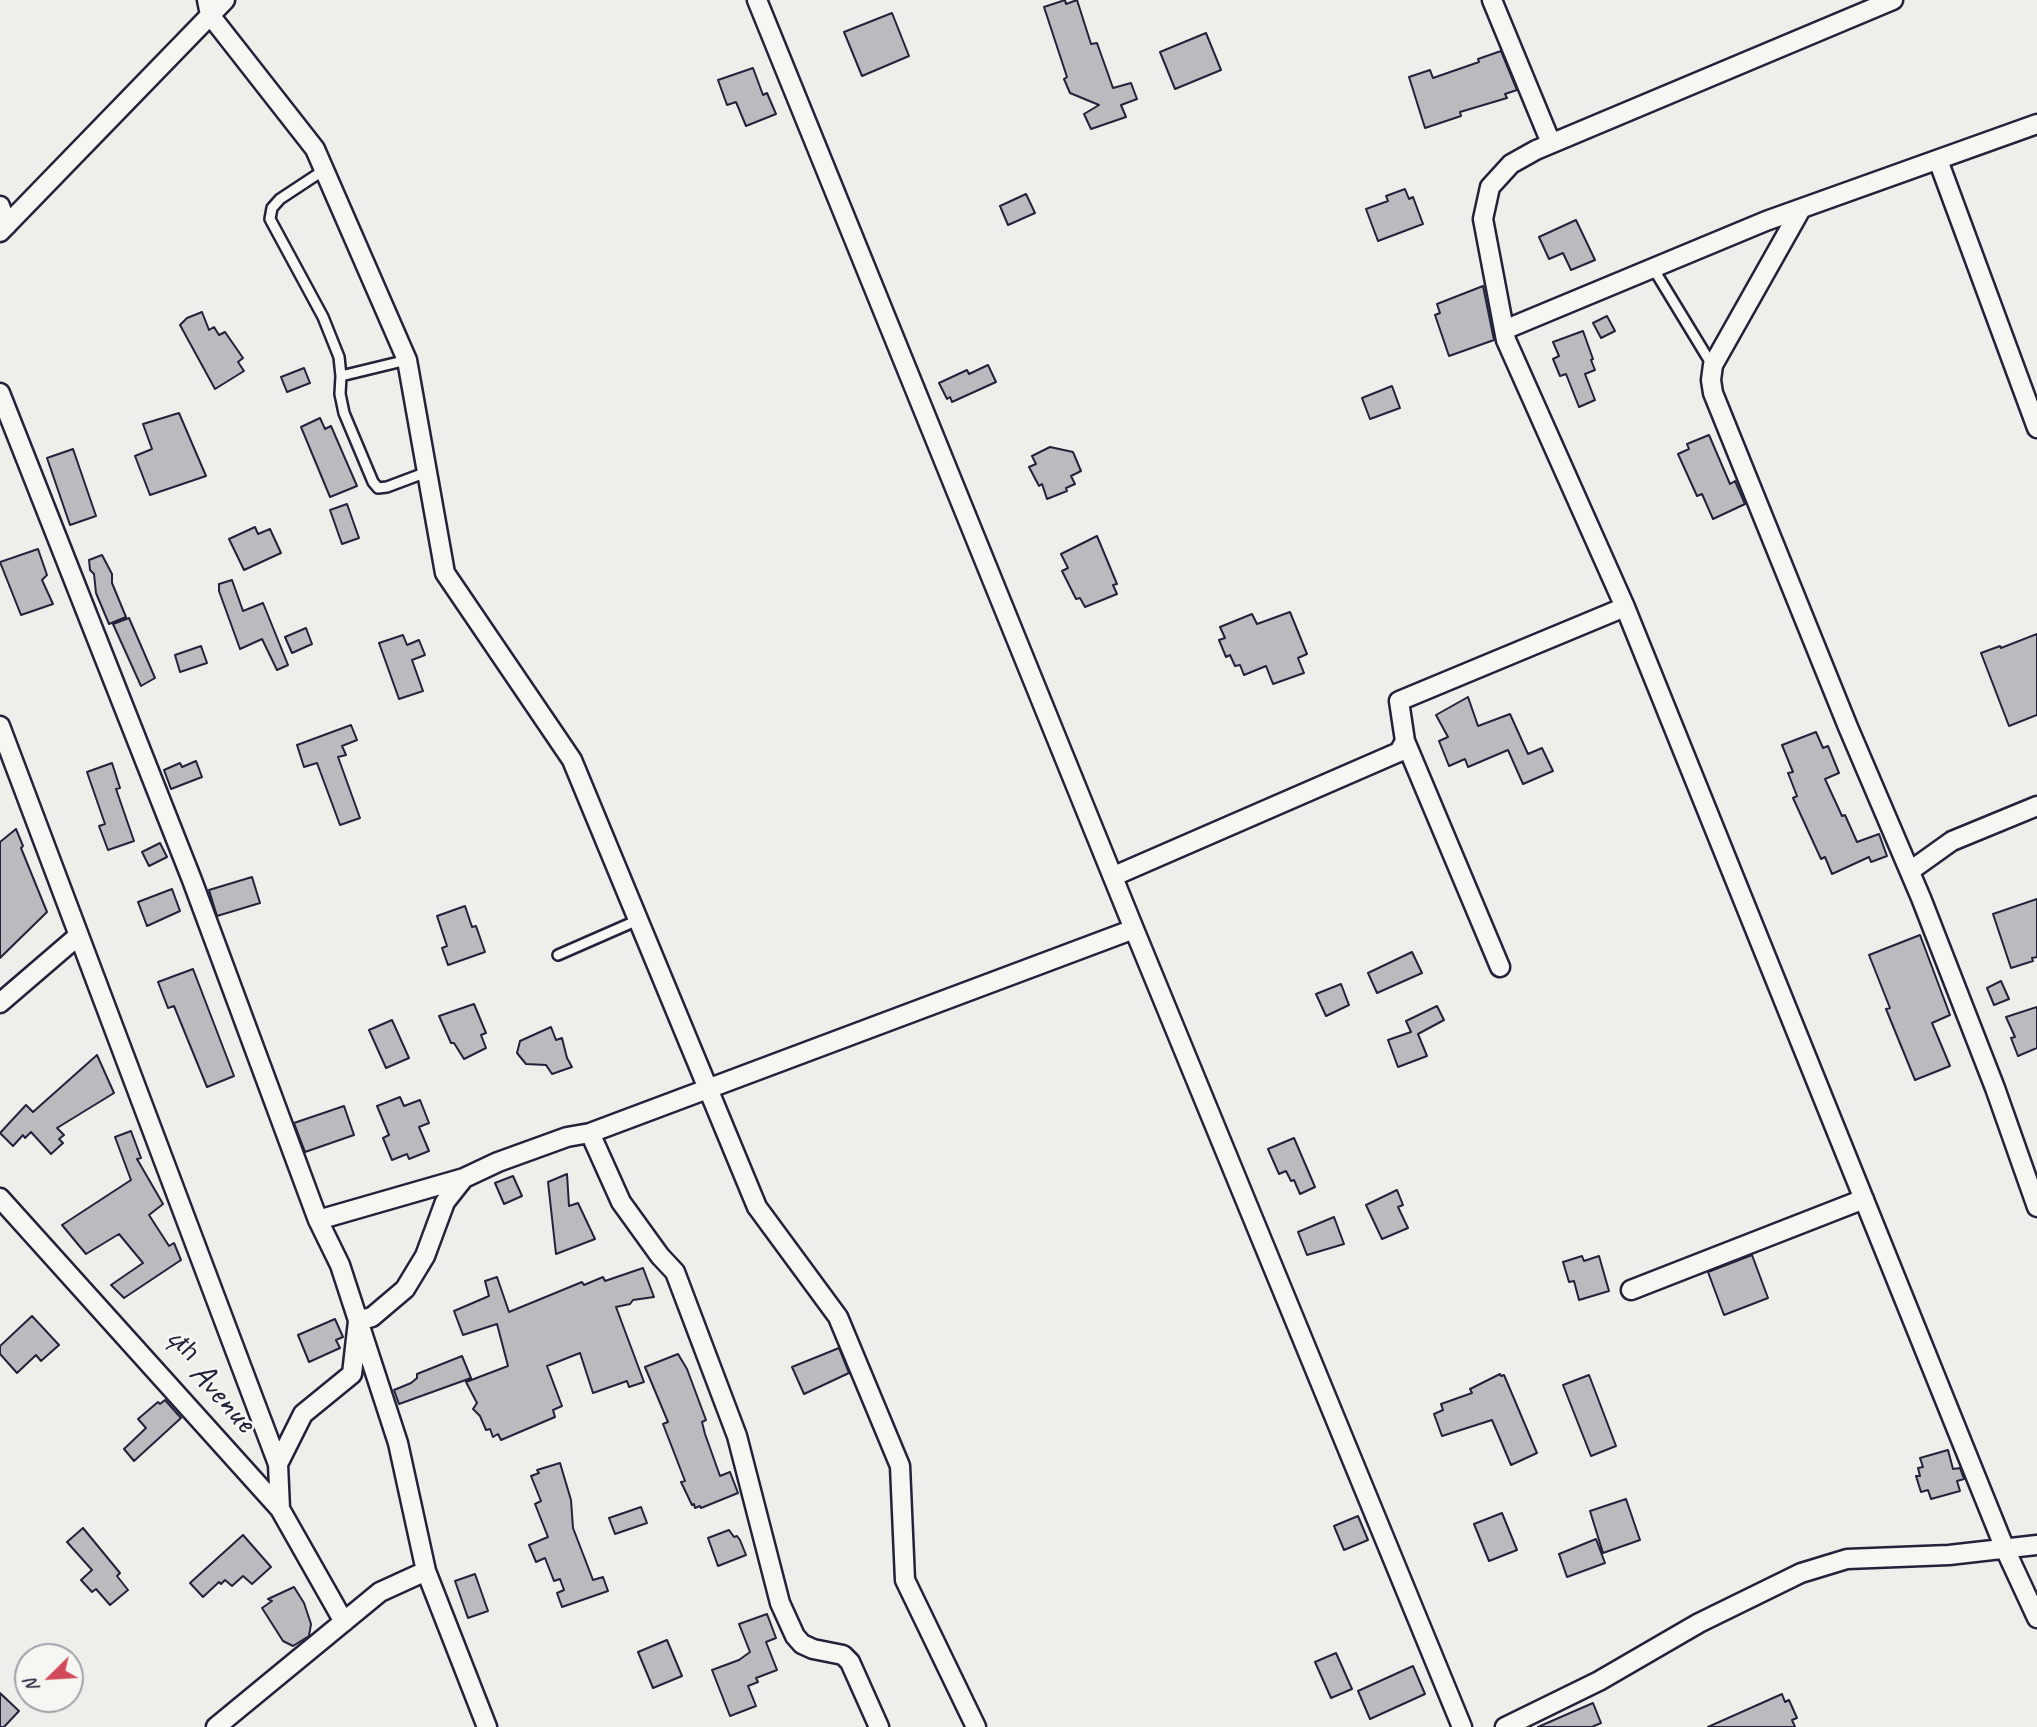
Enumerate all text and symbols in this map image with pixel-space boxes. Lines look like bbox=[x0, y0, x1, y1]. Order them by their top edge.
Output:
street label: 4ᵗʰ Avenue bbox=[149, 1320, 265, 1442]
north arrow bbox=[14, 1643, 84, 1713]
text: N bbox=[18, 1675, 45, 1696]

